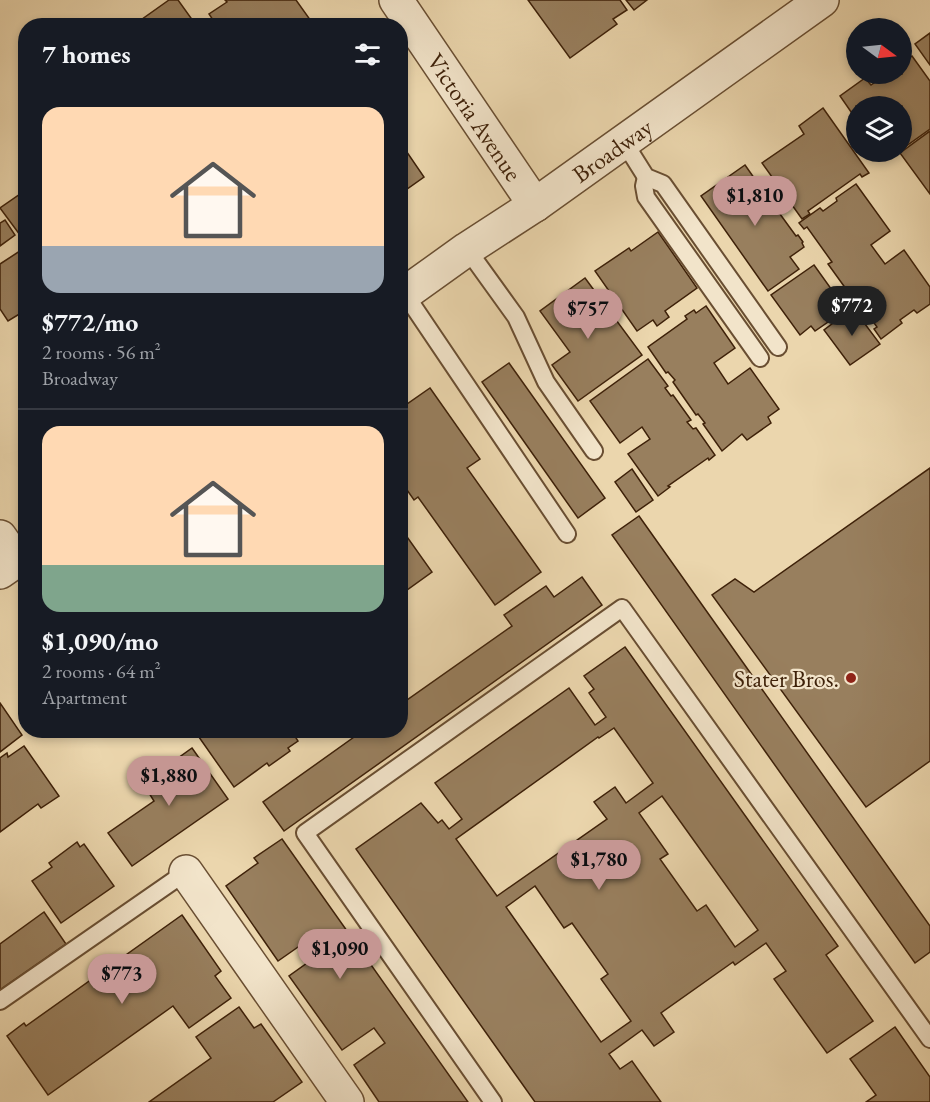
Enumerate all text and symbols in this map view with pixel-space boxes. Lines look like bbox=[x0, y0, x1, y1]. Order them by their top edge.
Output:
north arrow bbox=[846, 18, 912, 84]
map controls bbox=[846, 18, 912, 162]
text: 7 homes bbox=[42, 37, 131, 71]
icon: filters bbox=[351, 38, 384, 71]
street label: Victoria Avenue bbox=[421, 47, 529, 187]
button: layers bbox=[846, 96, 912, 162]
street label: Broadway bbox=[566, 111, 658, 189]
icon: home bbox=[159, 146, 267, 254]
pin: $1,810 bbox=[706, 176, 804, 227]
text: $1,810 bbox=[727, 182, 783, 208]
pin: $772 bbox=[816, 286, 888, 337]
pin: $757 bbox=[552, 289, 624, 340]
text: $772 bbox=[832, 292, 872, 318]
text: $757 bbox=[568, 295, 608, 321]
text: $772/mo bbox=[42, 305, 138, 339]
text: 2 rooms · 56 m² bbox=[42, 339, 161, 365]
text: Broadway bbox=[42, 365, 118, 391]
icon: home bbox=[159, 465, 267, 573]
text: $1,090/mo bbox=[42, 624, 158, 658]
text: 2 rooms · 64 m² bbox=[42, 658, 161, 684]
place label: Stater Bros. bbox=[734, 663, 839, 694]
marker: Stater Bros. bbox=[844, 671, 858, 685]
text: Apartment bbox=[42, 684, 127, 710]
pin: $1,880 bbox=[120, 756, 218, 807]
text: $1,880 bbox=[141, 762, 197, 788]
pin: $1,780 bbox=[550, 840, 648, 891]
text: $1,780 bbox=[571, 846, 627, 872]
pin: $1,090 bbox=[291, 929, 389, 980]
text: $1,090 bbox=[312, 935, 368, 961]
pin: $773 bbox=[86, 954, 158, 1005]
text: $773 bbox=[102, 960, 142, 986]

